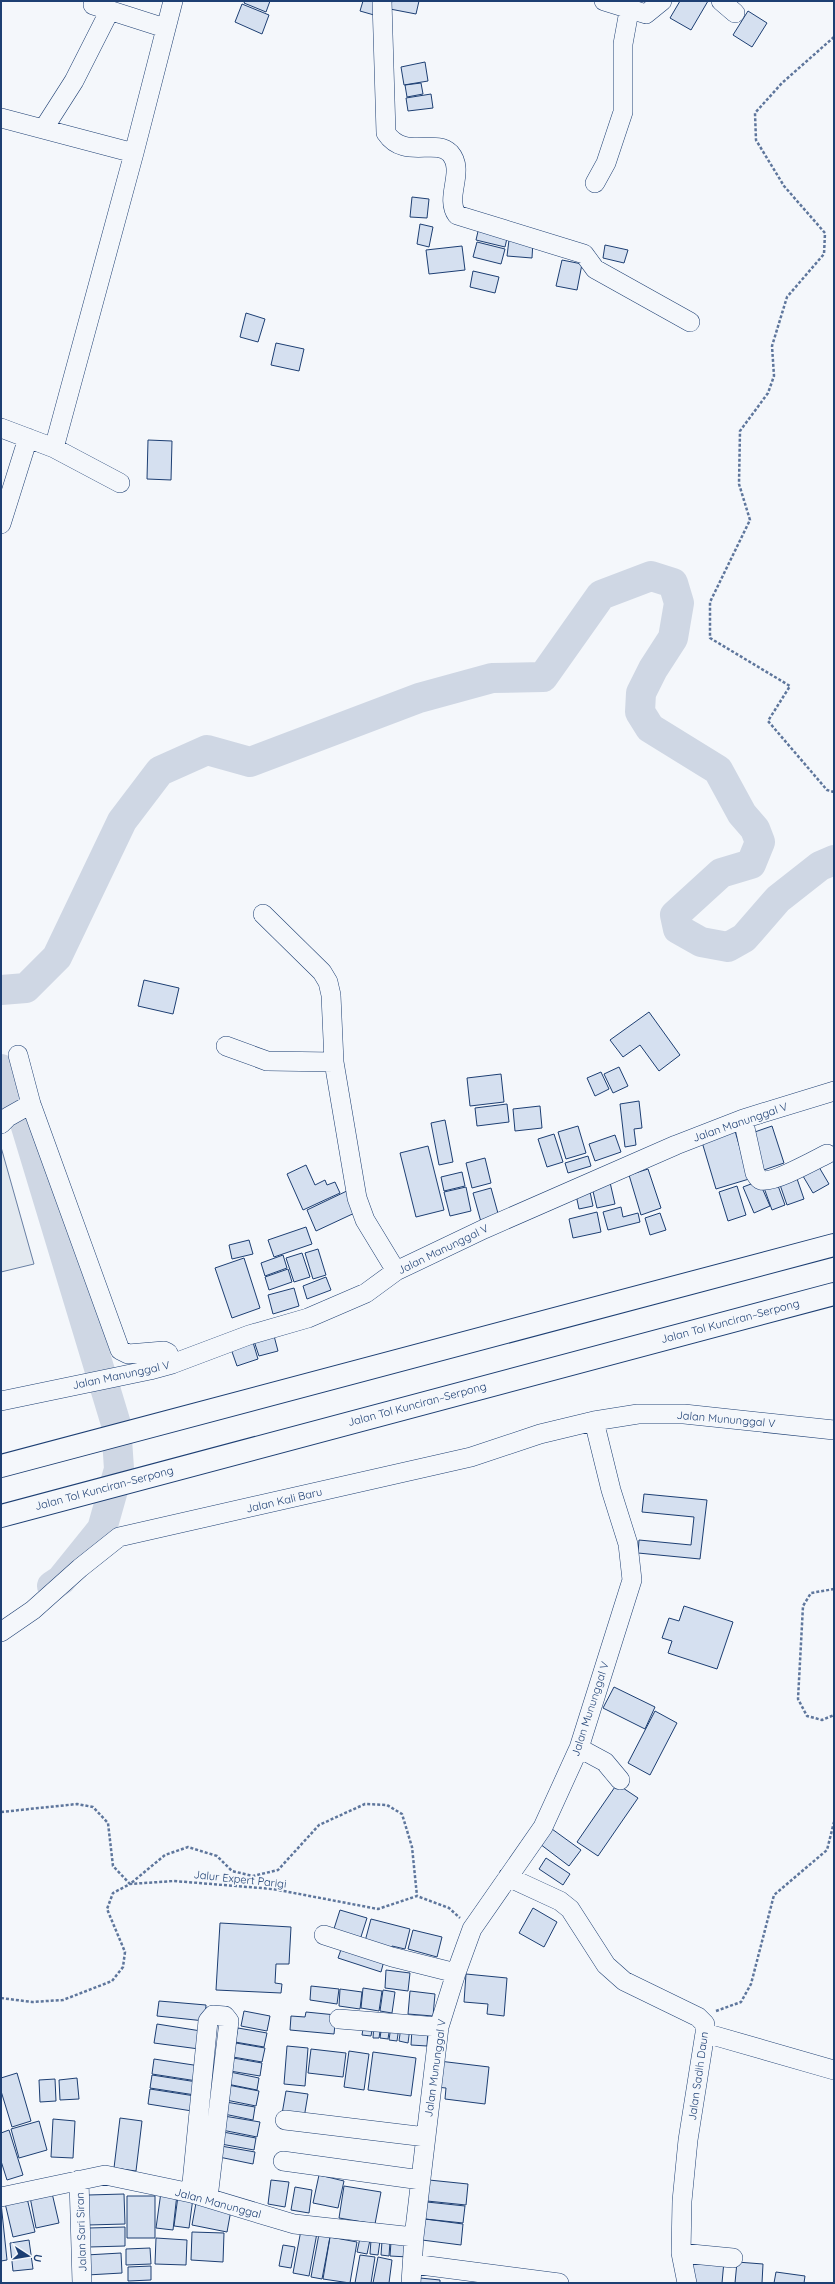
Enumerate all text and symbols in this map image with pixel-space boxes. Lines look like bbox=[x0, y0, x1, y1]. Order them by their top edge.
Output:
street label: Jalan Manunggal V bbox=[691, 1099, 789, 1145]
street label: Jalan Manunggal V bbox=[395, 1221, 491, 1277]
street label: Jalan Tol Kunciran–Serpong bbox=[659, 1296, 801, 1346]
street label: Jalan Manunggal V bbox=[71, 1358, 171, 1392]
street label: Jalan Tol Kunciran–Serpong bbox=[346, 1379, 488, 1429]
street label: Jalan Mununggal V bbox=[676, 1408, 776, 1430]
street label: Jalan Tol Kunciran–Serpong bbox=[33, 1463, 175, 1513]
street label: Jalan Kali Baru bbox=[245, 1484, 323, 1516]
street label: Jalan Mununggal V bbox=[568, 1660, 612, 1758]
street label: Jalur Expert Parigi bbox=[193, 1867, 287, 1891]
street label: Jalan Mununggal V bbox=[421, 2018, 449, 2118]
street label: Jalan Sadih Daun bbox=[685, 2031, 711, 2121]
street label: Jalan Manunggal bbox=[173, 2185, 263, 2221]
street label: Jalan Sari Siran bbox=[73, 2192, 89, 2272]
north arrow bbox=[8, 2236, 48, 2276]
text: U bbox=[30, 2253, 45, 2263]

